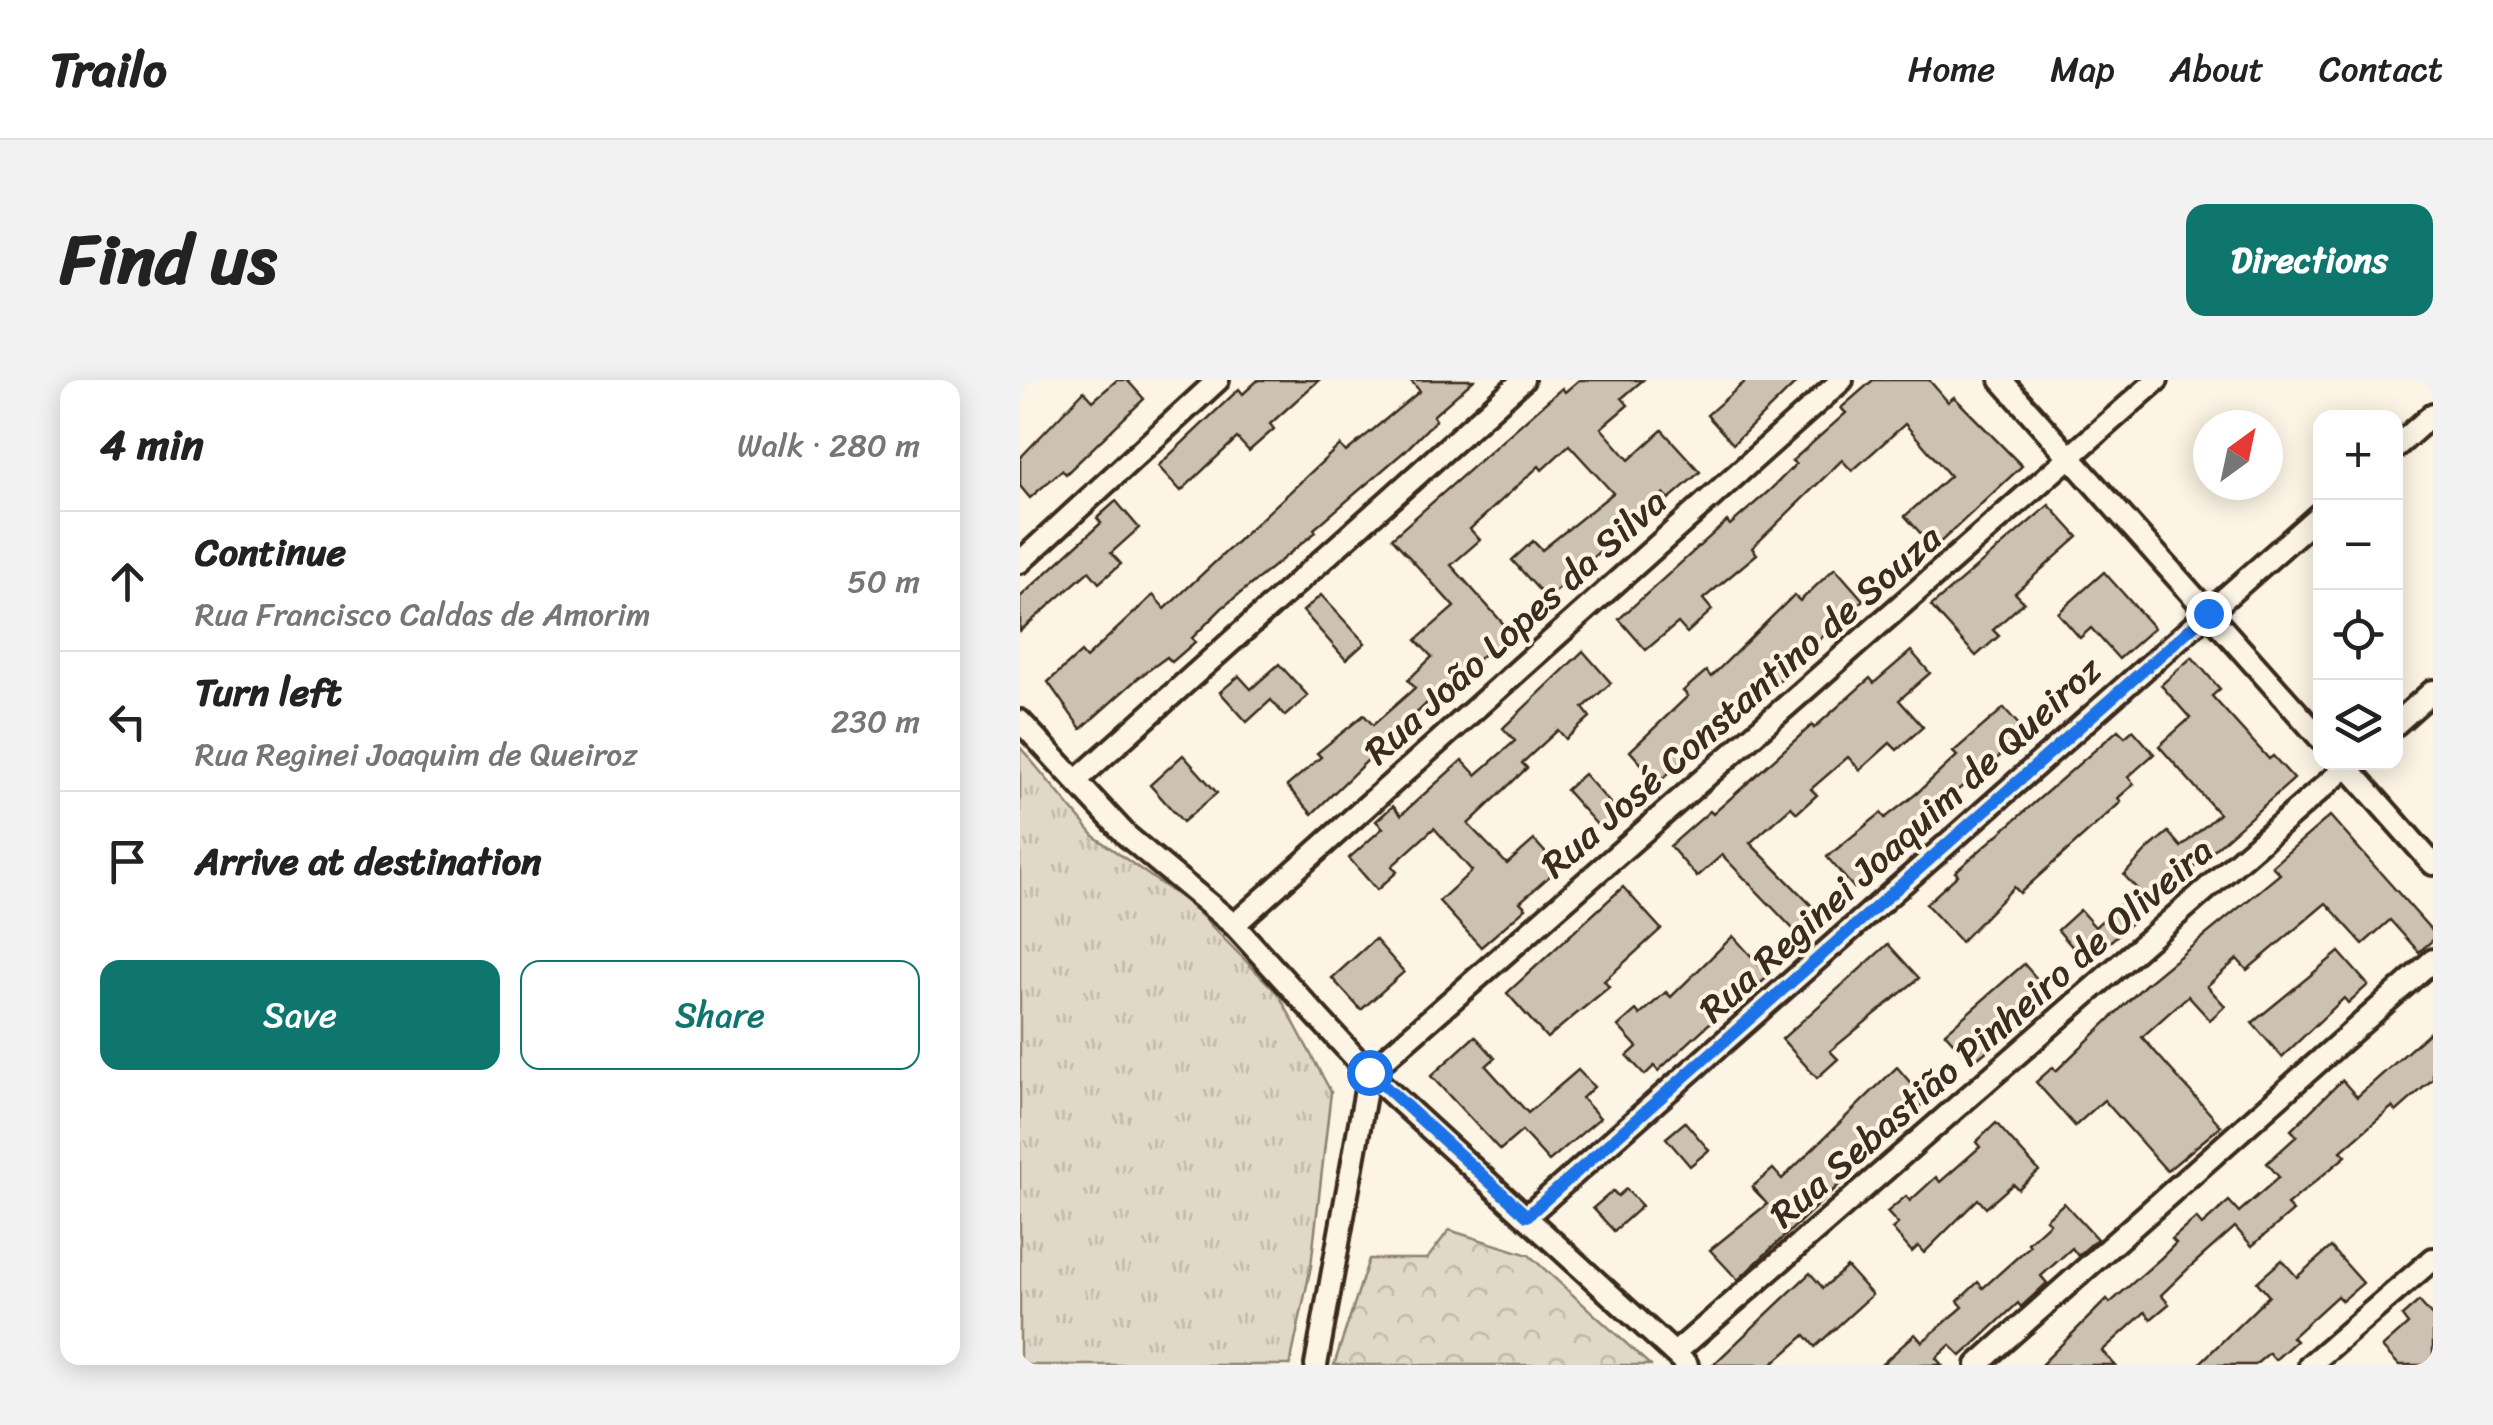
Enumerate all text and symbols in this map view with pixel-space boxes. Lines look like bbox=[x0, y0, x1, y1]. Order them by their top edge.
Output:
text: Trailo bbox=[50, 27, 167, 112]
text: Home bbox=[1908, 38, 1995, 100]
text: Map bbox=[2050, 38, 2115, 100]
text: About bbox=[2170, 38, 2264, 100]
text: Contact bbox=[2319, 38, 2443, 100]
text: Find us bbox=[60, 198, 277, 322]
button: Directions bbox=[2186, 204, 2433, 316]
text: 4 min bbox=[100, 408, 204, 482]
north arrow bbox=[2193, 410, 2283, 500]
map controls bbox=[2313, 410, 2403, 770]
button: + bbox=[2313, 410, 2403, 500]
text: Walk · 280 m bbox=[737, 417, 920, 474]
street label: Rua João Lopes da Silva bbox=[1348, 471, 1683, 782]
button: − bbox=[2313, 500, 2403, 590]
street label: Rua José Constantino de Souza bbox=[1525, 506, 1958, 896]
text: Continue bbox=[195, 519, 346, 586]
text: 50 m bbox=[847, 553, 920, 610]
icon: ahead bbox=[100, 554, 155, 609]
text: Rua Francisco Caldas de Amorim bbox=[195, 586, 651, 643]
button: locate bbox=[2313, 590, 2403, 680]
route end bbox=[2186, 591, 2232, 637]
street label: Rua Reginei Joaquim de Queiroz bbox=[1683, 638, 2119, 1040]
text: Turn left bbox=[195, 659, 341, 726]
button: layers bbox=[2313, 680, 2403, 770]
text: 230 m bbox=[831, 693, 920, 750]
icon: left bbox=[100, 694, 155, 749]
text: Rua Reginei Joaquim de Queiroz bbox=[195, 726, 637, 783]
street label: Rua Sebastião Pinheiro de Oliveira bbox=[1753, 819, 2229, 1245]
text: Arrive at destination bbox=[195, 828, 542, 895]
icon: arrive bbox=[100, 834, 155, 889]
button: Save bbox=[100, 960, 500, 1070]
button: Share bbox=[520, 960, 920, 1070]
route start bbox=[1347, 1050, 1393, 1096]

